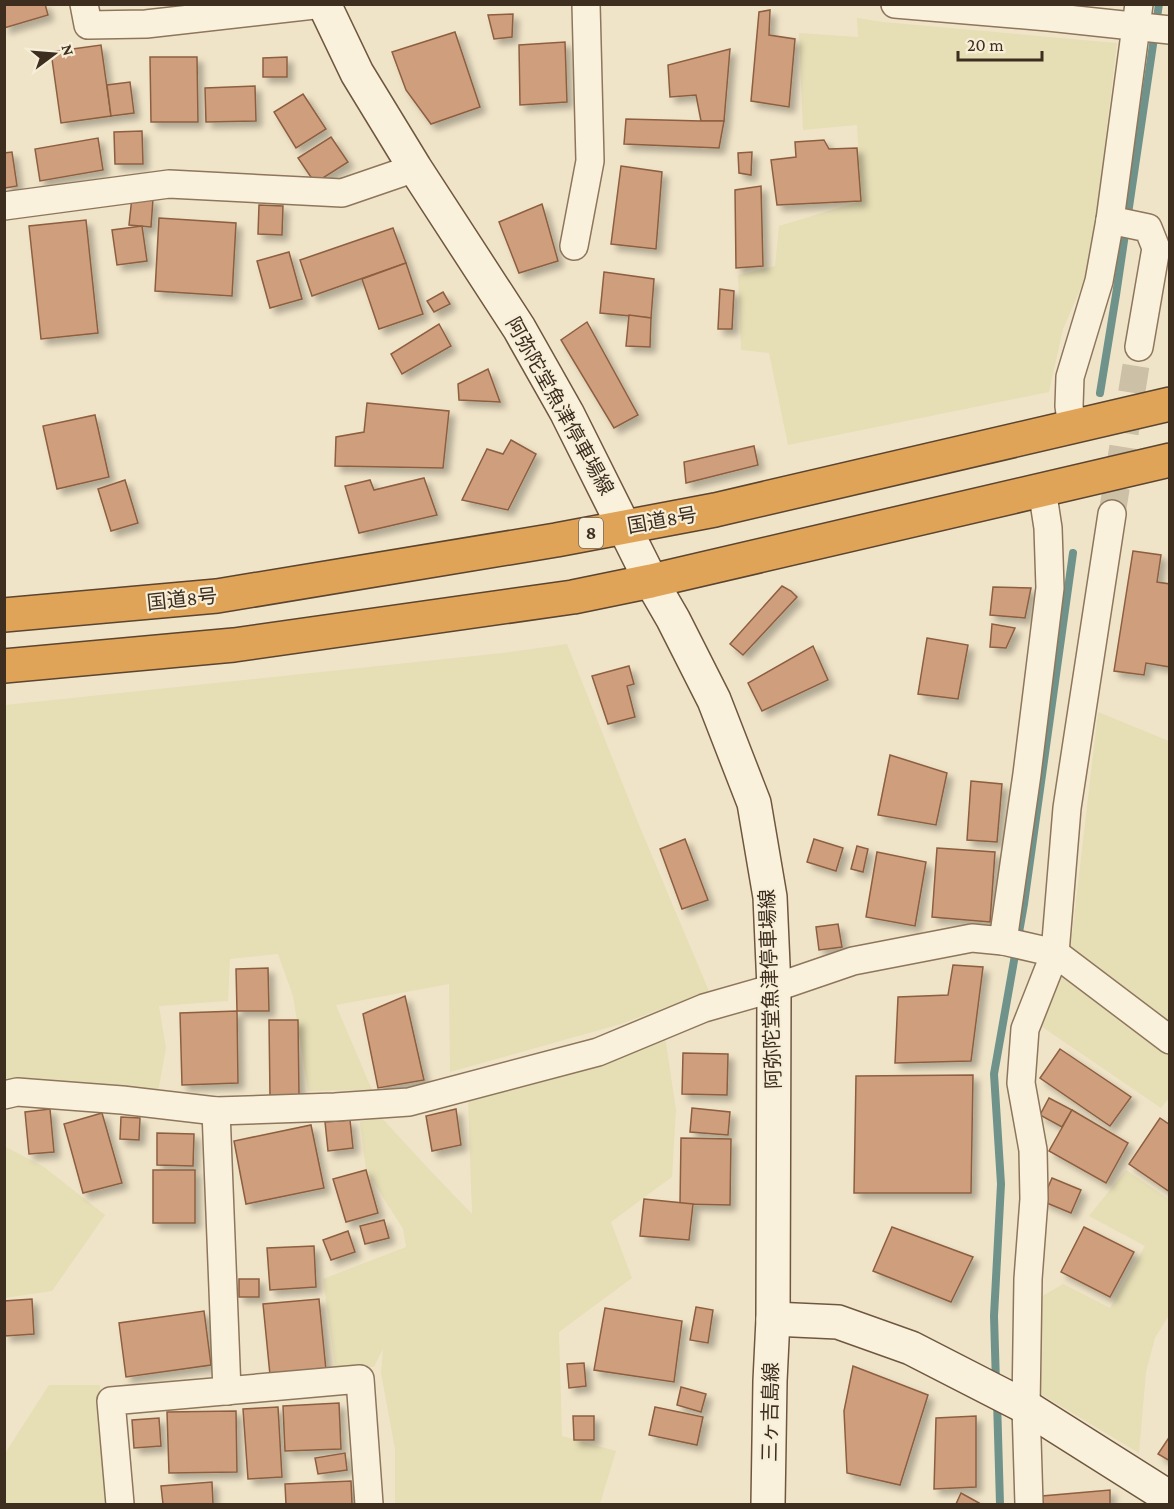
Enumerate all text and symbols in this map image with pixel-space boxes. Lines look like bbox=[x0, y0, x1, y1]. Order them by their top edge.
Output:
north arrow bbox=[24, 24, 84, 84]
scale bar bbox=[958, 24, 1042, 62]
text: 20 m bbox=[967, 35, 1004, 55]
text: N bbox=[58, 42, 78, 58]
street label: 阿弥陀堂魚津停車場線 bbox=[502, 313, 618, 499]
street label: 国道8号 bbox=[625, 503, 699, 537]
road number: 8 bbox=[579, 518, 603, 548]
street label: 国道8号 bbox=[146, 584, 218, 614]
street label: 阿弥陀堂魚津停車場線 bbox=[756, 889, 784, 1089]
street label: 三ヶ吉島線 bbox=[758, 1362, 782, 1462]

